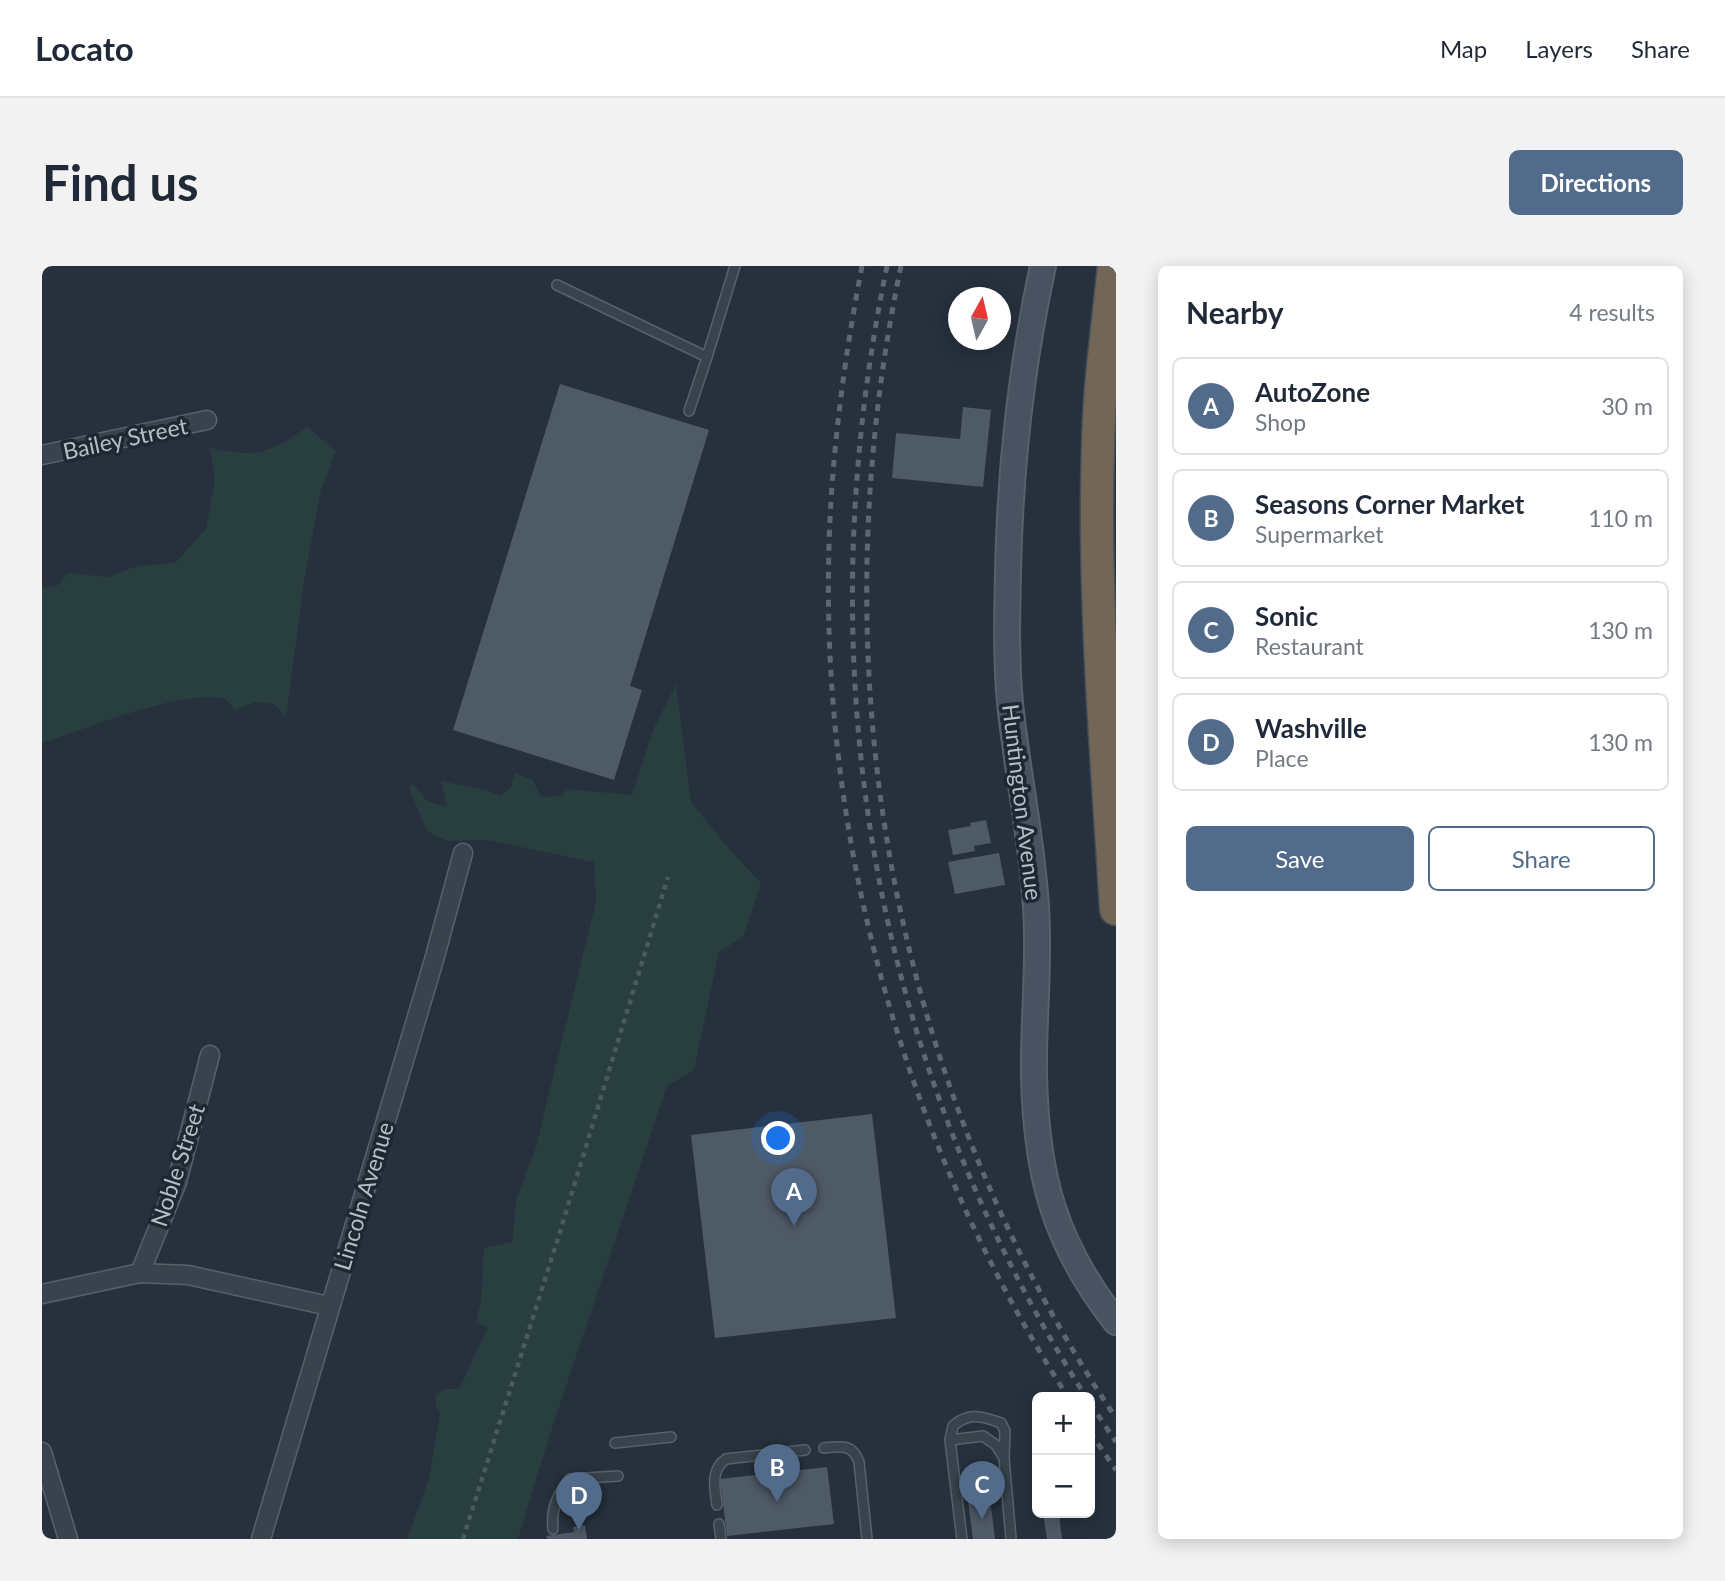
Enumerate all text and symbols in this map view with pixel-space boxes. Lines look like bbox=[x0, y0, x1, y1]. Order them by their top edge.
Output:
text: Locato bbox=[35, 28, 134, 68]
text: Map bbox=[1440, 34, 1487, 63]
text: Layers bbox=[1525, 34, 1593, 63]
text: Share bbox=[1631, 34, 1690, 63]
button: Directions bbox=[1509, 150, 1683, 215]
text: Find us bbox=[42, 153, 199, 211]
north arrow bbox=[948, 287, 1011, 350]
text: Nearby bbox=[1186, 294, 1284, 330]
text: 4 results bbox=[1569, 298, 1655, 326]
text: AutoZone bbox=[1255, 376, 1370, 408]
text: A bbox=[1203, 392, 1219, 420]
text: 30 m bbox=[1602, 392, 1653, 420]
text: Shop bbox=[1255, 408, 1306, 436]
street label: Bailey Street bbox=[60, 411, 191, 465]
text: Seasons Corner Market bbox=[1255, 488, 1524, 520]
text: B bbox=[1203, 504, 1219, 532]
text: 110 m bbox=[1588, 504, 1653, 532]
text: Supermarket bbox=[1255, 520, 1384, 548]
text: Sonic bbox=[1255, 600, 1318, 632]
text: C bbox=[1203, 616, 1219, 644]
text: 130 m bbox=[1588, 616, 1653, 644]
text: Restaurant bbox=[1255, 632, 1364, 660]
street label: Huntington Avenue bbox=[997, 702, 1049, 902]
text: Washville bbox=[1255, 712, 1367, 744]
text: D bbox=[1202, 728, 1220, 756]
text: 130 m bbox=[1588, 728, 1653, 756]
text: Place bbox=[1255, 744, 1309, 772]
button: Save bbox=[1186, 826, 1414, 891]
button: Share bbox=[1428, 826, 1655, 891]
street label: Noble Street bbox=[144, 1100, 210, 1230]
street label: Lincoln Avenue bbox=[327, 1119, 399, 1273]
your location bbox=[761, 1121, 795, 1155]
pin: A bbox=[771, 1168, 817, 1226]
map controls bbox=[1032, 1392, 1095, 1518]
button: + bbox=[1032, 1392, 1095, 1455]
pin: B bbox=[754, 1444, 800, 1502]
button: − bbox=[1032, 1455, 1095, 1518]
pin: C bbox=[959, 1461, 1005, 1519]
pin: D bbox=[556, 1472, 602, 1530]

